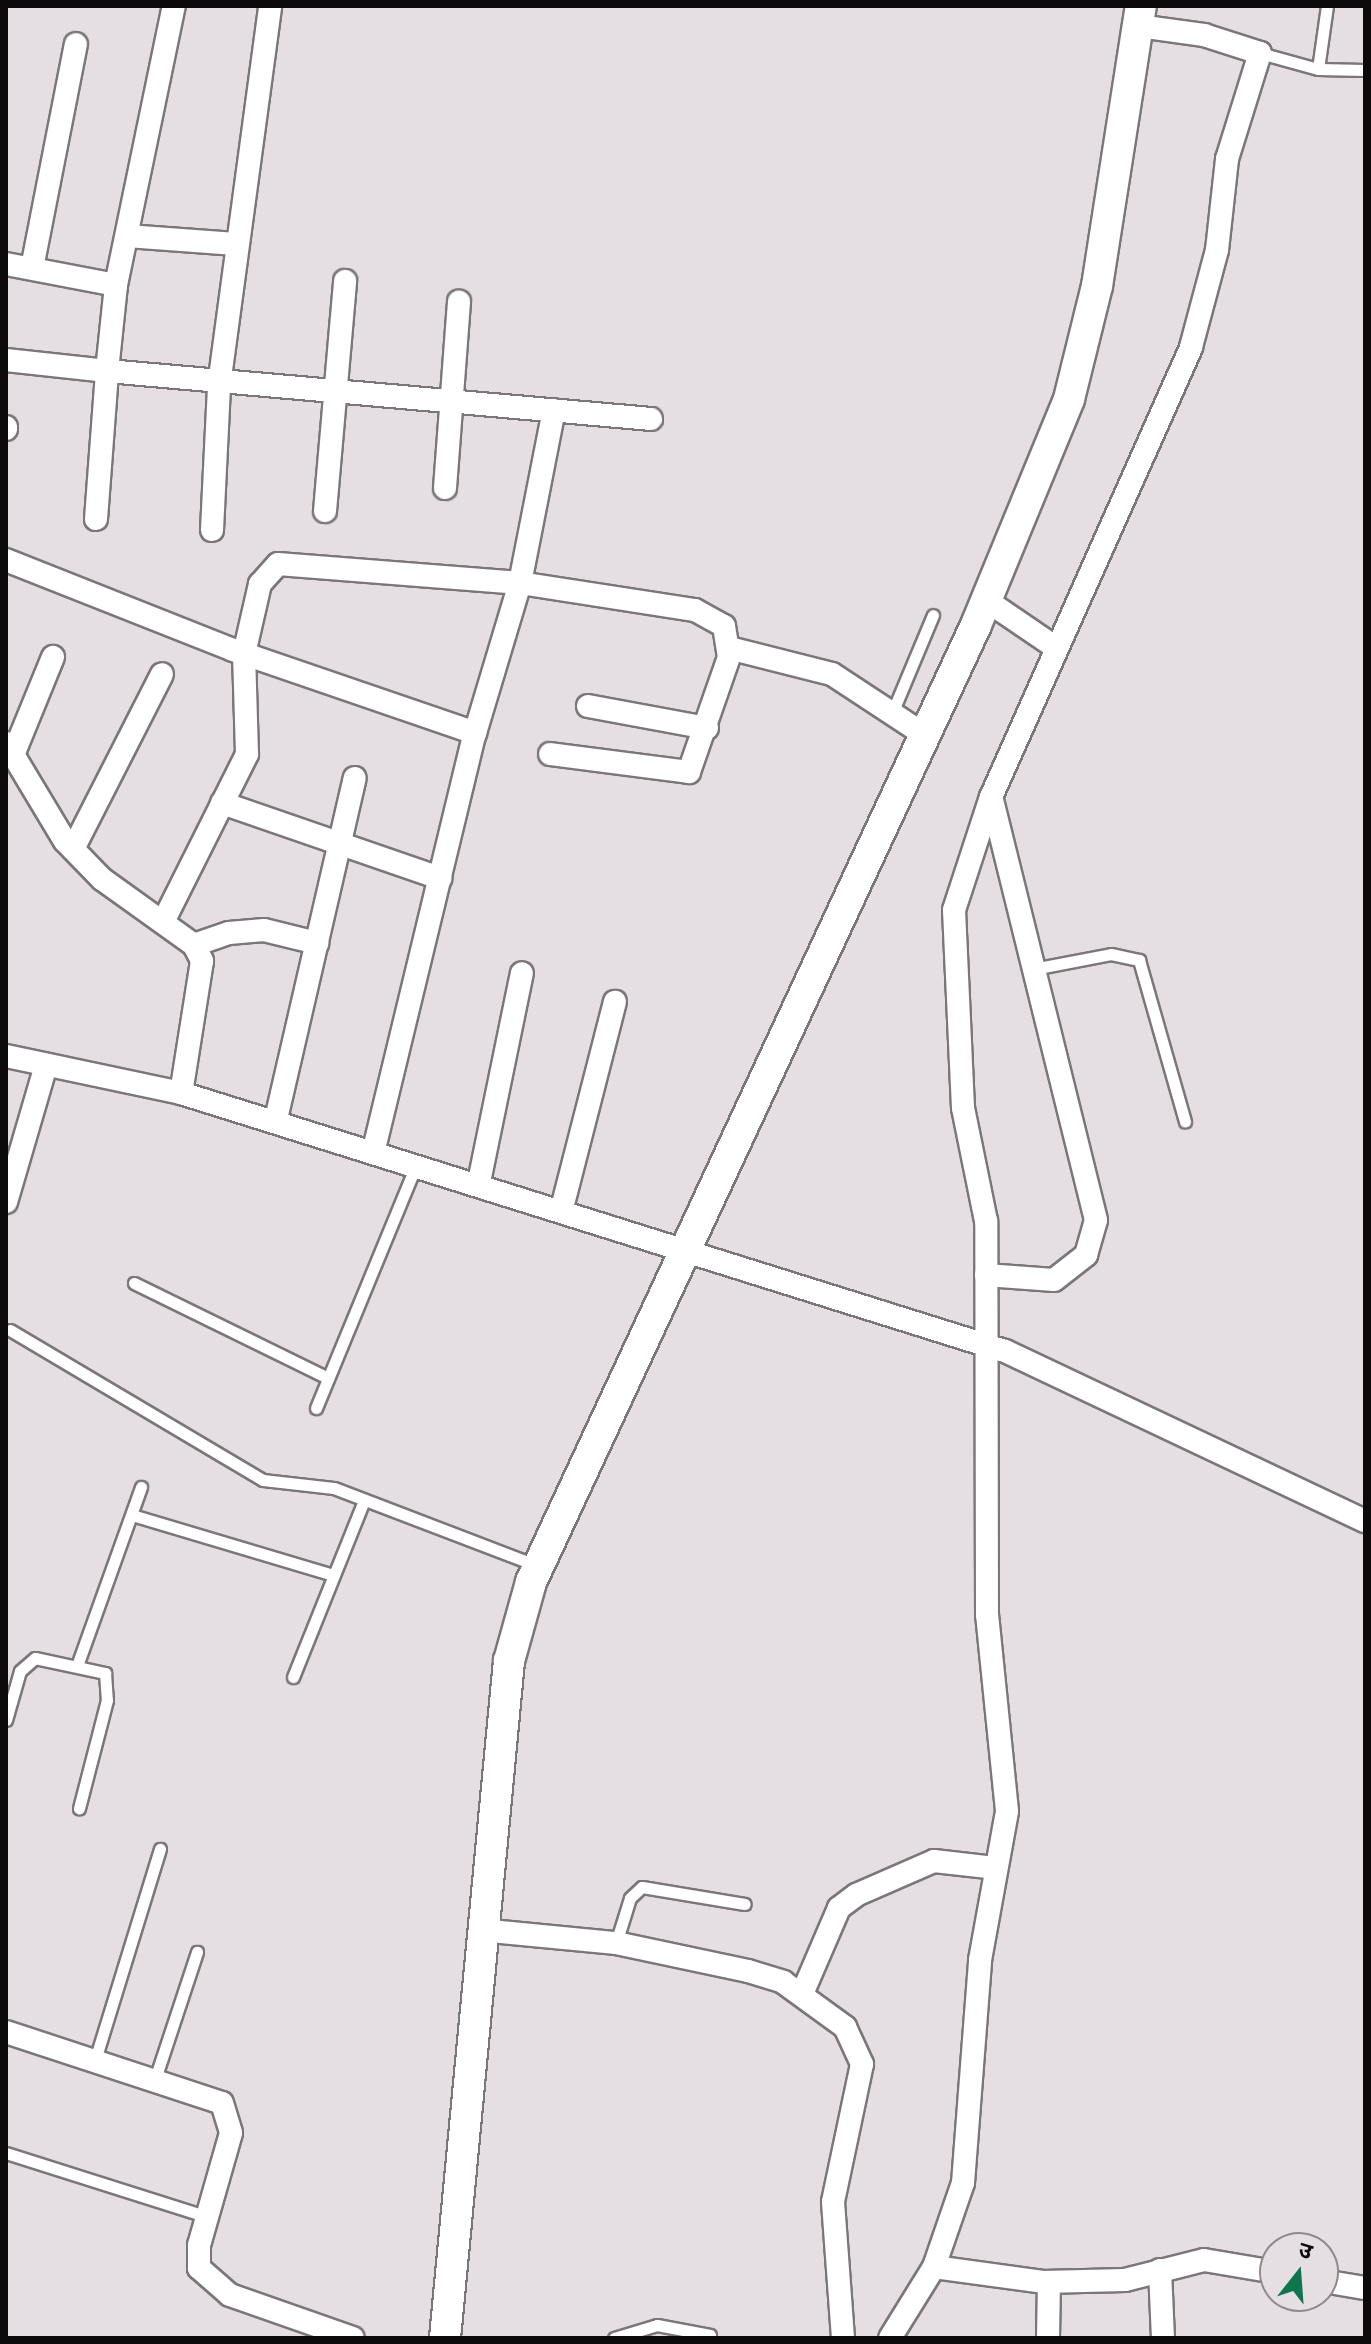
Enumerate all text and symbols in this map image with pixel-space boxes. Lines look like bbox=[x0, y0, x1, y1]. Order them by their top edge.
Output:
north arrow bbox=[1259, 2232, 1339, 2312]
text: उ bbox=[1296, 2237, 1315, 2264]

